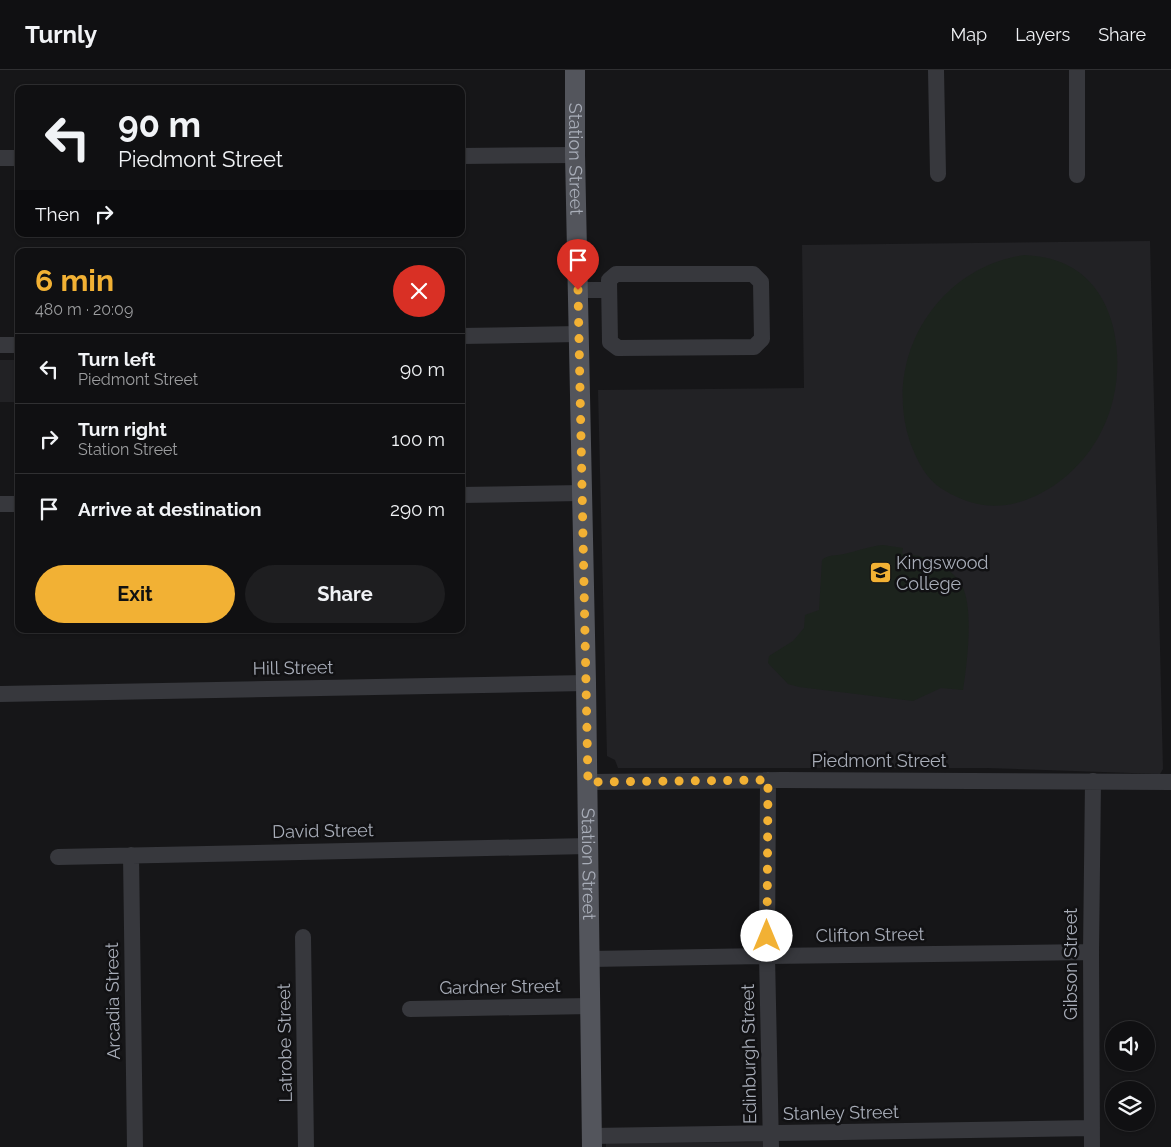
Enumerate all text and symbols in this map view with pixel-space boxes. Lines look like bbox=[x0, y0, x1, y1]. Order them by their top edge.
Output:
text: Turnly bbox=[25, 20, 97, 49]
text: Map bbox=[951, 24, 987, 45]
text: Layers bbox=[1015, 24, 1070, 45]
text: Share bbox=[1098, 24, 1146, 45]
street label: Station Street bbox=[565, 103, 587, 215]
text: 90 m bbox=[118, 104, 201, 145]
icon: left bbox=[35, 105, 100, 170]
text: Piedmont Street bbox=[118, 146, 283, 172]
icon: right bbox=[90, 200, 118, 228]
text: Then bbox=[35, 203, 80, 225]
pin bbox=[557, 239, 599, 290]
icon: arrive bbox=[564, 246, 592, 274]
text: 6 min bbox=[35, 263, 114, 298]
button: close bbox=[393, 265, 445, 317]
text: 480 m · 20:09 bbox=[35, 300, 133, 319]
text: Turn left bbox=[78, 348, 155, 370]
icon: left bbox=[35, 355, 63, 383]
text: 90 m bbox=[400, 358, 445, 380]
text: Piedmont Street bbox=[78, 370, 198, 389]
text: Turn right bbox=[78, 418, 167, 440]
icon: right bbox=[35, 425, 63, 453]
text: 100 m bbox=[391, 428, 445, 450]
text: Station Street bbox=[78, 440, 178, 459]
icon: arrive bbox=[35, 495, 63, 523]
text: Arrive at destination bbox=[78, 498, 262, 520]
text: 290 m bbox=[390, 498, 445, 520]
place label: Kingswood College bbox=[896, 552, 989, 594]
school or university icon: Kingswood College bbox=[868, 561, 892, 585]
button: Exit bbox=[35, 565, 235, 623]
button: Share bbox=[245, 565, 445, 623]
street label: Hill Street bbox=[252, 656, 334, 679]
street label: Piedmont Street bbox=[811, 750, 947, 771]
street label: Station Street bbox=[578, 808, 600, 920]
street label: David Street bbox=[272, 819, 374, 842]
street label: Gibson Street bbox=[1060, 908, 1081, 1020]
position arrow bbox=[740, 909, 792, 961]
street label: Clifton Street bbox=[815, 923, 925, 946]
street label: Arcadia Street bbox=[101, 942, 124, 1060]
street label: Gardner Street bbox=[439, 975, 561, 998]
street label: Latrobe Street bbox=[273, 983, 296, 1103]
street label: Edinburgh Street bbox=[737, 984, 760, 1124]
map controls bbox=[1105, 1021, 1155, 1131]
button: sound bbox=[1105, 1021, 1155, 1071]
button: layers bbox=[1105, 1081, 1155, 1131]
street label: Stanley Street bbox=[783, 1101, 899, 1124]

